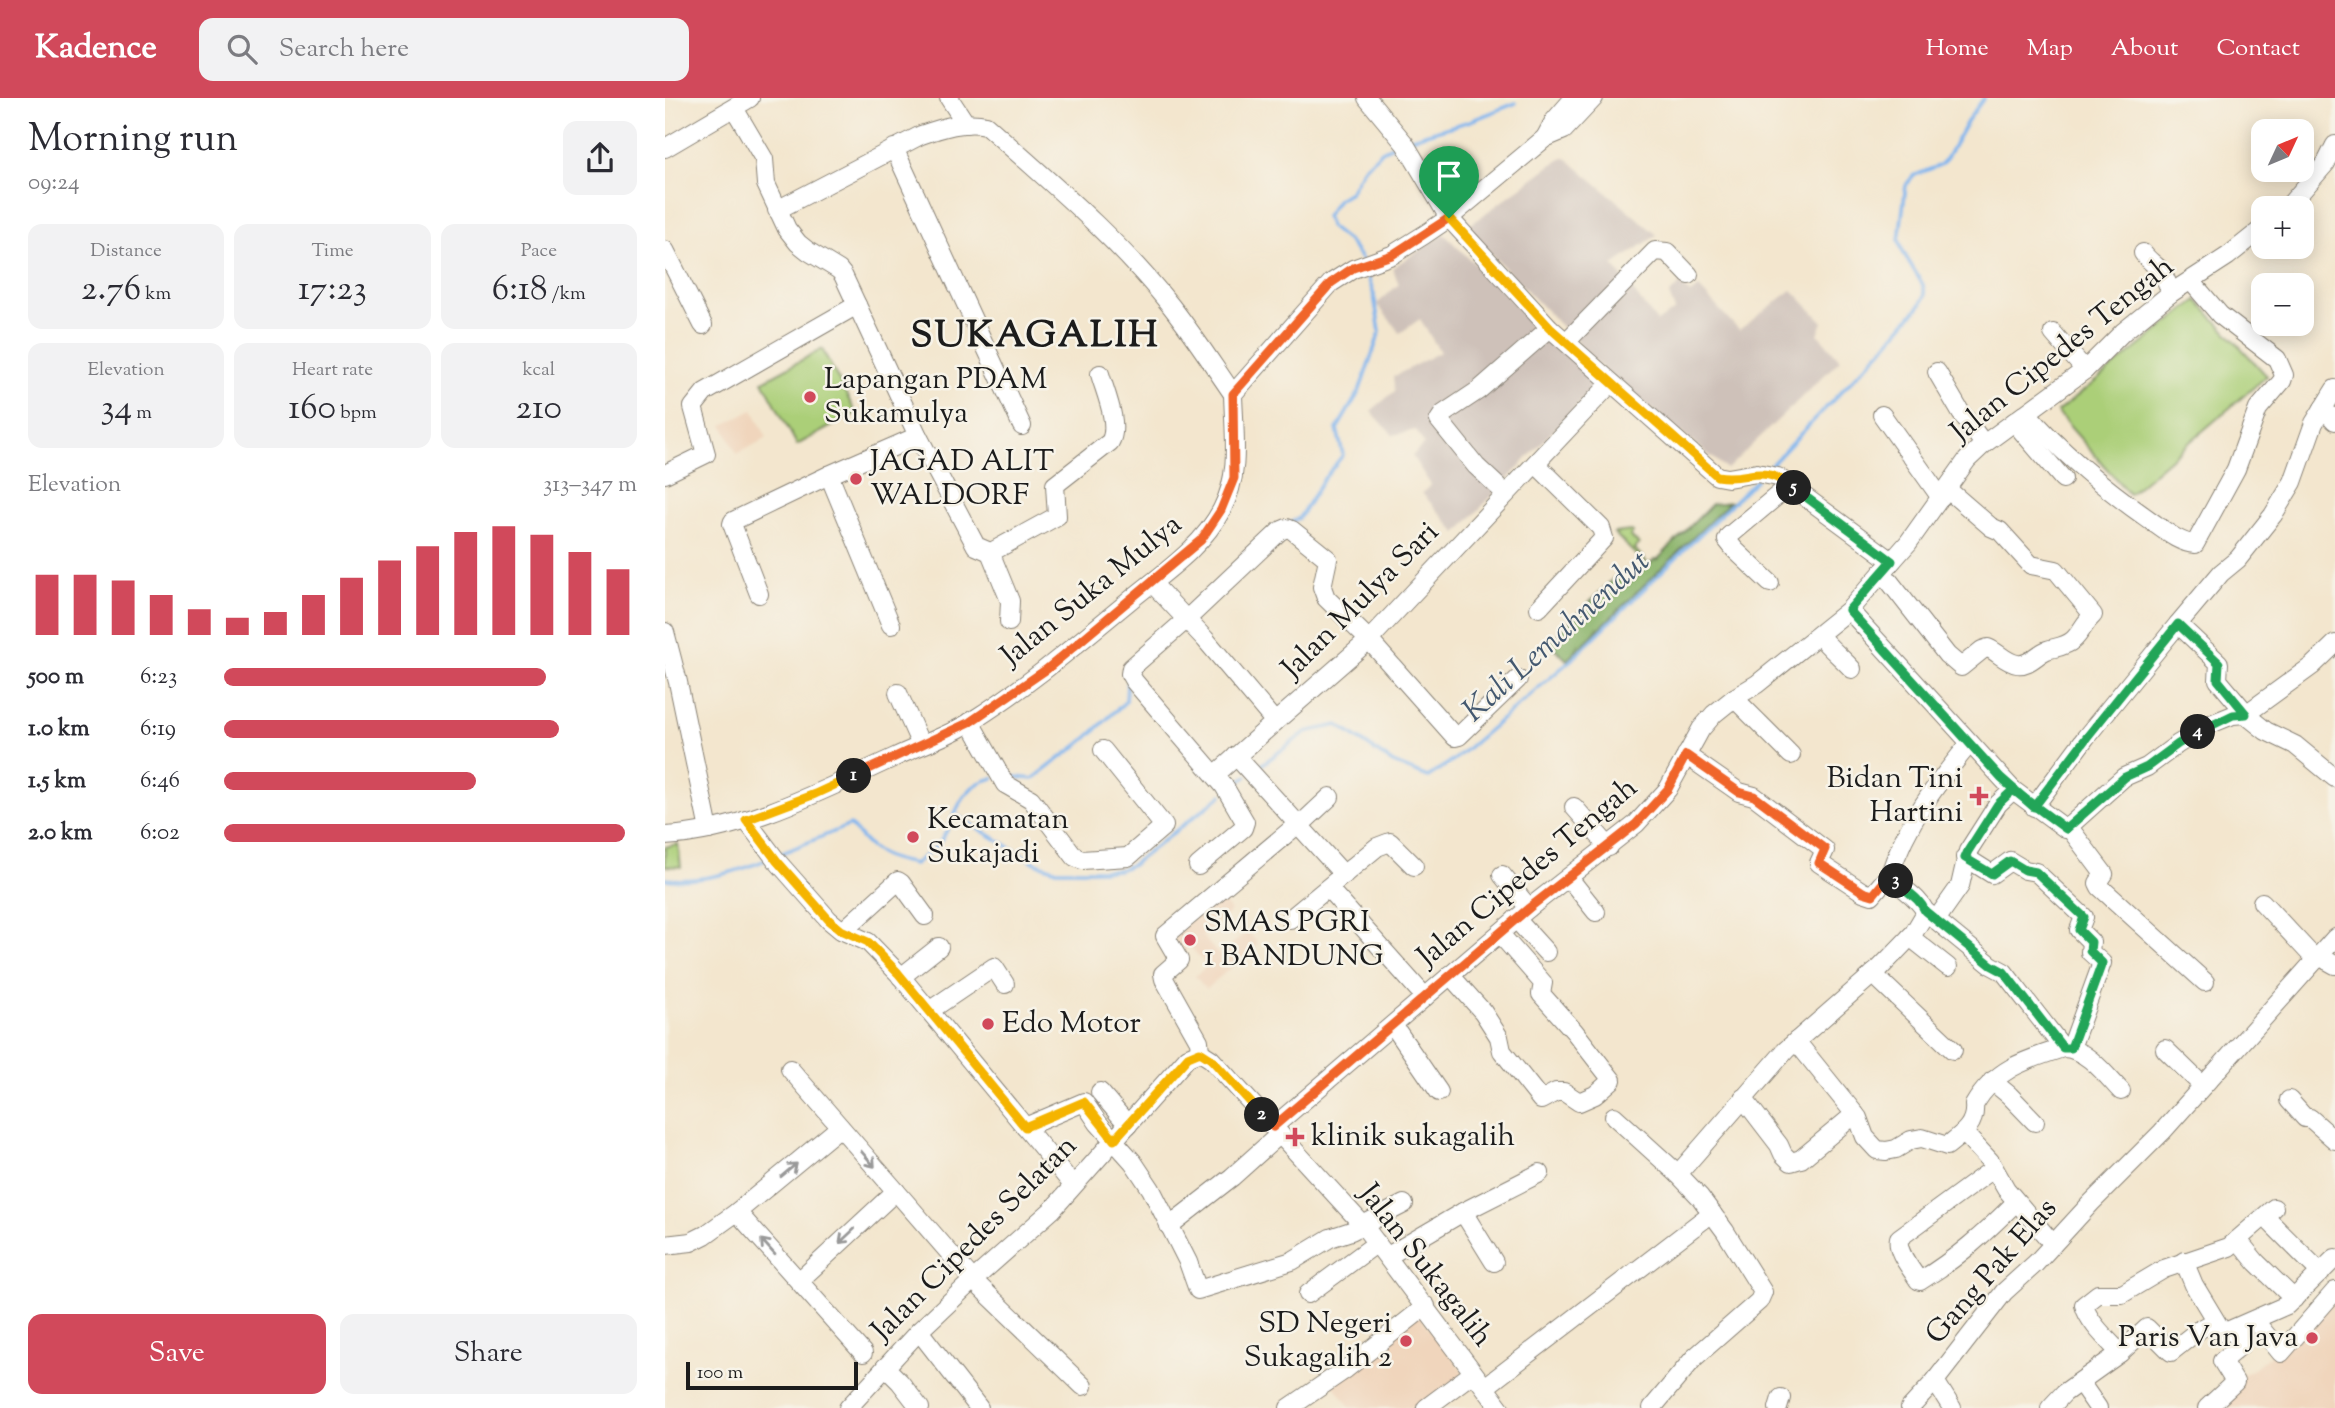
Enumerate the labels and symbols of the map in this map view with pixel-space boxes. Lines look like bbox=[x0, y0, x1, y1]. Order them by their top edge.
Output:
north arrow bbox=[2251, 119, 2313, 182]
pin bbox=[1419, 146, 1479, 218]
street label: Jalan Cipedes Tengah bbox=[1941, 246, 2184, 455]
district label: SUKAGALIH bbox=[910, 310, 1160, 364]
place label: Lapangan PDAM Sukamulya bbox=[824, 359, 1047, 436]
marker: Lapangan PDAM Sukamulya bbox=[802, 389, 818, 405]
place label: JAGAD ALIT WALDORF bbox=[868, 441, 1054, 518]
pin: 5 bbox=[1777, 470, 1811, 506]
marker: JAGAD ALIT WALDORF bbox=[848, 471, 864, 487]
street label: Jalan Suka Mulya bbox=[991, 504, 1192, 679]
street label: Jalan Mulya Sari bbox=[1271, 512, 1450, 691]
water label: Kali Lemahnendut bbox=[1453, 540, 1661, 734]
pin: 4 bbox=[2181, 714, 2215, 750]
pin: 1 bbox=[837, 758, 871, 794]
place label: Bidan Tini Hartini bbox=[1826, 758, 1963, 835]
street label: Jalan Cipedes Tengah bbox=[1407, 767, 1648, 980]
marker: Bidan Tini Hartini bbox=[1969, 786, 1989, 806]
place label: Kecamatan Sukajadi bbox=[927, 799, 1069, 876]
marker: Kecamatan Sukajadi bbox=[905, 829, 921, 845]
pin: 3 bbox=[1879, 864, 1913, 898]
place label: SMAS PGRI 1 BANDUNG bbox=[1204, 902, 1384, 979]
marker: SMAS PGRI 1 BANDUNG bbox=[1182, 932, 1198, 948]
place label: Edo Motor bbox=[1002, 1003, 1141, 1046]
marker: Edo Motor bbox=[980, 1016, 996, 1032]
pin: 2 bbox=[1245, 1098, 1279, 1132]
place label: klinik sukagalih bbox=[1311, 1116, 1515, 1159]
street label: Jalan Cipedes Selatan bbox=[861, 1126, 1088, 1353]
marker: klinik sukagalih bbox=[1285, 1127, 1305, 1147]
one-way arrow bbox=[860, 1150, 876, 1168]
one-way arrow bbox=[779, 1162, 797, 1177]
street label: Jalan Sukagalih bbox=[1346, 1174, 1503, 1357]
street label: Gang Pak Elas bbox=[1916, 1189, 2068, 1355]
one-way arrow bbox=[838, 1228, 856, 1244]
one-way arrow bbox=[760, 1238, 776, 1256]
place label: SD Negeri Sukagalih 2 bbox=[1244, 1303, 1392, 1380]
place label: Paris Van Java bbox=[2118, 1317, 2298, 1360]
marker: Paris Van Java bbox=[2304, 1330, 2320, 1346]
marker: SD Negeri Sukagalih 2 bbox=[1398, 1333, 1414, 1349]
scale bar bbox=[686, 1359, 857, 1391]

